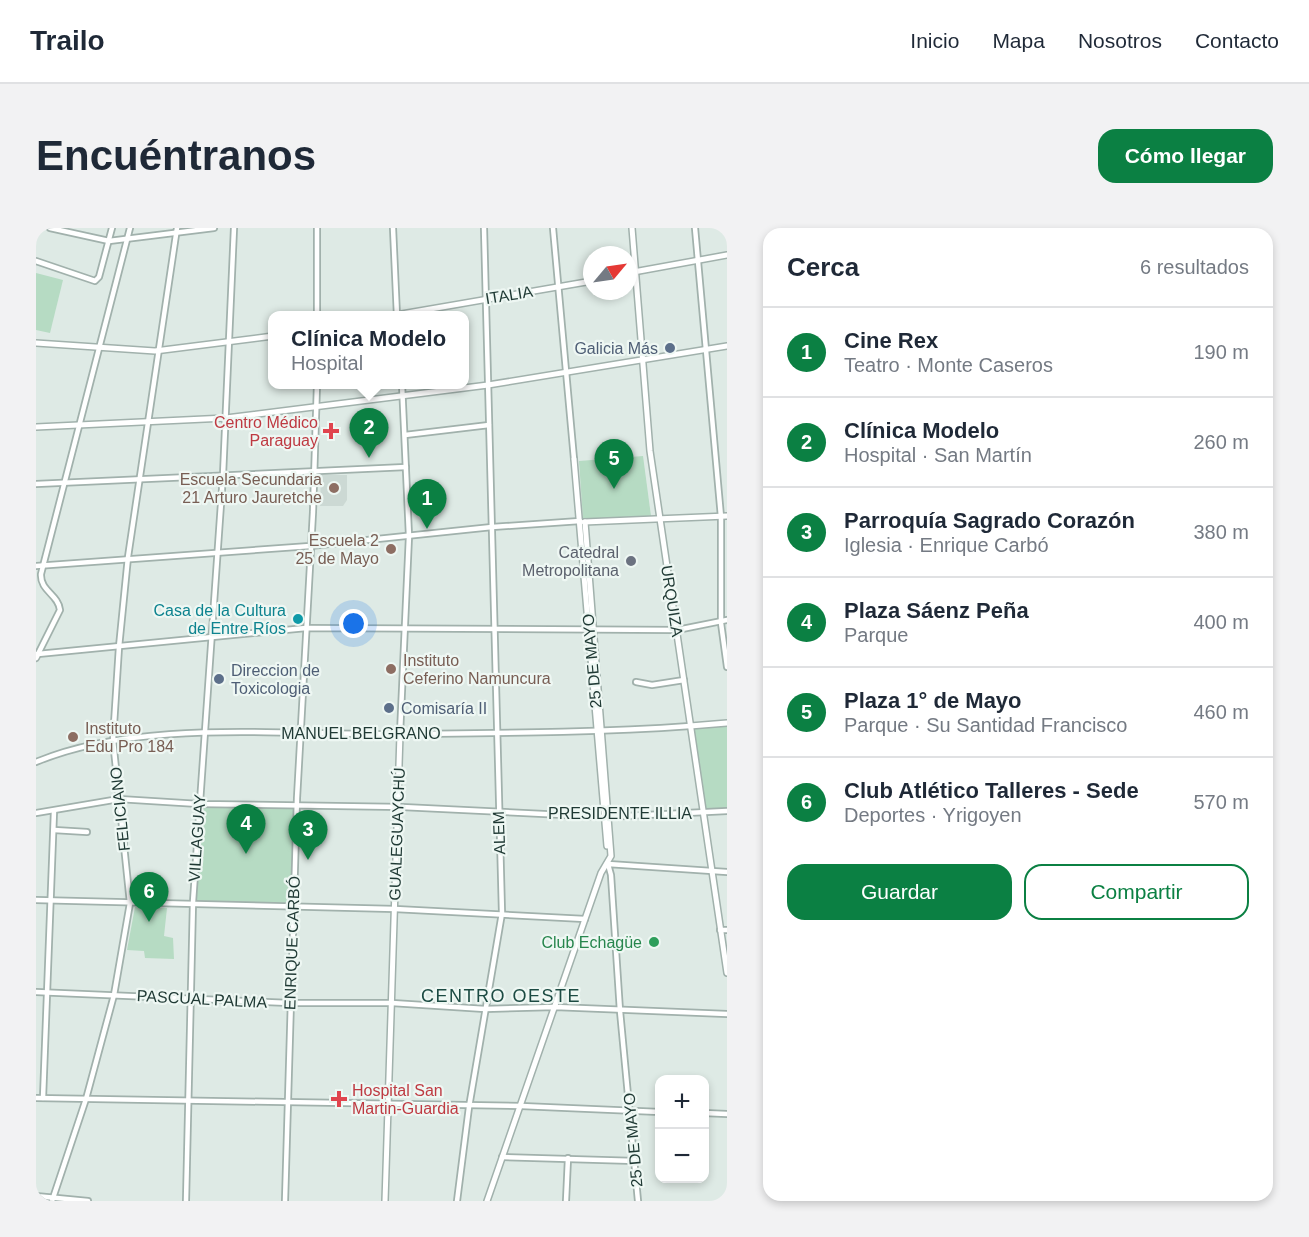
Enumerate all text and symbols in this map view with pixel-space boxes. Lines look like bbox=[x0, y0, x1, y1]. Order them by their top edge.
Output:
text: Trailo bbox=[30, 25, 105, 56]
text: Inicio bbox=[910, 29, 959, 52]
text: Mapa bbox=[992, 29, 1045, 52]
text: Nosotros bbox=[1078, 29, 1162, 52]
text: Contacto bbox=[1195, 29, 1279, 52]
button: Cómo llegar bbox=[1098, 129, 1273, 183]
text: Encuéntranos bbox=[36, 132, 316, 179]
north arrow bbox=[583, 246, 637, 300]
text: Cerca bbox=[787, 252, 859, 282]
text: 6 resultados bbox=[1140, 256, 1249, 278]
street label: ITALIA bbox=[484, 283, 534, 307]
popup bbox=[268, 311, 469, 389]
text: Clínica Modelo bbox=[291, 326, 446, 351]
text: Cine Rex bbox=[844, 328, 938, 353]
place label: Galicia Más bbox=[574, 340, 658, 357]
marker: Galicia Más bbox=[663, 341, 677, 355]
text: 1 bbox=[801, 341, 812, 363]
text: 190 m bbox=[1193, 341, 1249, 363]
text: Hospital bbox=[291, 352, 363, 374]
text: Teatro · Monte Caseros bbox=[844, 354, 1053, 376]
pin: 2 bbox=[350, 408, 388, 458]
place label: Centro Médico Paraguay bbox=[214, 414, 318, 449]
text: Clínica Modelo bbox=[844, 418, 999, 443]
marker: Centro Médico Paraguay bbox=[322, 422, 340, 440]
text: 2 bbox=[801, 431, 812, 453]
text: 260 m bbox=[1193, 431, 1249, 453]
pin: 5 bbox=[594, 440, 634, 489]
text: Hospital · San Martín bbox=[844, 444, 1032, 466]
place label: Escuela Secundaria 21 Arturo Jauretche bbox=[180, 471, 322, 506]
pin: 1 bbox=[408, 480, 446, 529]
marker: Escuela Secundaria 21 Arturo Jauretche bbox=[327, 481, 341, 495]
text: Parroquía Sagrado Corazón bbox=[844, 508, 1135, 533]
text: 3 bbox=[801, 521, 812, 543]
text: 380 m bbox=[1193, 521, 1249, 543]
place label: Escuela 2 25 de Mayo bbox=[295, 532, 379, 567]
text: Iglesia · Enrique Carbó bbox=[844, 534, 1049, 556]
marker: Escuela 2 25 de Mayo bbox=[384, 542, 398, 556]
place label: Catedral Metropolitana bbox=[522, 544, 619, 579]
marker: Catedral Metropolitana bbox=[624, 554, 638, 568]
street label: URQUIZA bbox=[658, 564, 686, 638]
text: Plaza Sáenz Peña bbox=[844, 598, 1029, 623]
place label: Casa de la Cultura de Entre Ríos bbox=[153, 602, 286, 637]
your location bbox=[339, 609, 368, 638]
text: 4 bbox=[801, 611, 812, 633]
text: 400 m bbox=[1193, 611, 1249, 633]
marker: Casa de la Cultura de Entre Ríos bbox=[291, 612, 305, 626]
street label: 25 DE MAYO bbox=[579, 613, 605, 709]
text: Parque bbox=[844, 624, 909, 646]
place label: Instituto Ceferino Namuncura bbox=[403, 652, 551, 687]
place label: Direccion de Toxicologia bbox=[231, 662, 320, 697]
marker: Instituto Ceferino Namuncura bbox=[384, 662, 398, 676]
marker: Direccion de Toxicologia bbox=[212, 672, 226, 686]
text: Plaza 1° de Mayo bbox=[844, 688, 1022, 713]
place label: Comisaría II bbox=[401, 700, 487, 717]
marker: Comisaría II bbox=[382, 701, 396, 715]
text: 5 bbox=[801, 701, 812, 723]
text: 460 m bbox=[1193, 701, 1249, 723]
text: Parque · Su Santidad Francisco bbox=[844, 714, 1128, 736]
place label: Instituto Edu Pro 184 bbox=[85, 720, 174, 755]
street label: MANUEL BELGRANO bbox=[281, 725, 441, 742]
marker: Instituto Edu Pro 184 bbox=[66, 730, 80, 744]
street label: FELICIANO bbox=[107, 766, 133, 852]
street label: GUALEGUAYCHÚ bbox=[385, 767, 408, 901]
text: Club Atlético Talleres - Sede bbox=[844, 778, 1139, 803]
text: 6 bbox=[801, 791, 812, 813]
text: 570 m bbox=[1193, 791, 1249, 813]
street label: VILLAGUAY bbox=[185, 793, 209, 882]
pin: 4 bbox=[226, 804, 266, 854]
text: Deportes · Yrigoyen bbox=[844, 804, 1022, 826]
street label: PRESIDENTE ILLIA bbox=[548, 805, 692, 822]
pin: 3 bbox=[288, 810, 328, 860]
street label: ALEM bbox=[490, 811, 508, 855]
button: Guardar bbox=[787, 864, 1012, 920]
button: Compartir bbox=[1024, 864, 1249, 920]
pin: 6 bbox=[130, 872, 168, 922]
street label: ENRIQUE CARBÓ bbox=[280, 876, 303, 1010]
place label: Club Echagüe bbox=[541, 934, 642, 951]
marker: Club Echagüe bbox=[647, 935, 661, 949]
district label: CENTRO OESTE bbox=[421, 986, 581, 1006]
street label: PASCUAL PALMA bbox=[136, 987, 268, 1011]
map controls bbox=[655, 1075, 709, 1183]
button: + bbox=[655, 1075, 709, 1129]
place label: Hospital San Martin-Guardia bbox=[352, 1082, 459, 1117]
marker: Hospital San Martin-Guardia bbox=[330, 1090, 348, 1108]
street label: 25 DE MAYO bbox=[620, 1092, 646, 1188]
button: − bbox=[655, 1129, 709, 1183]

